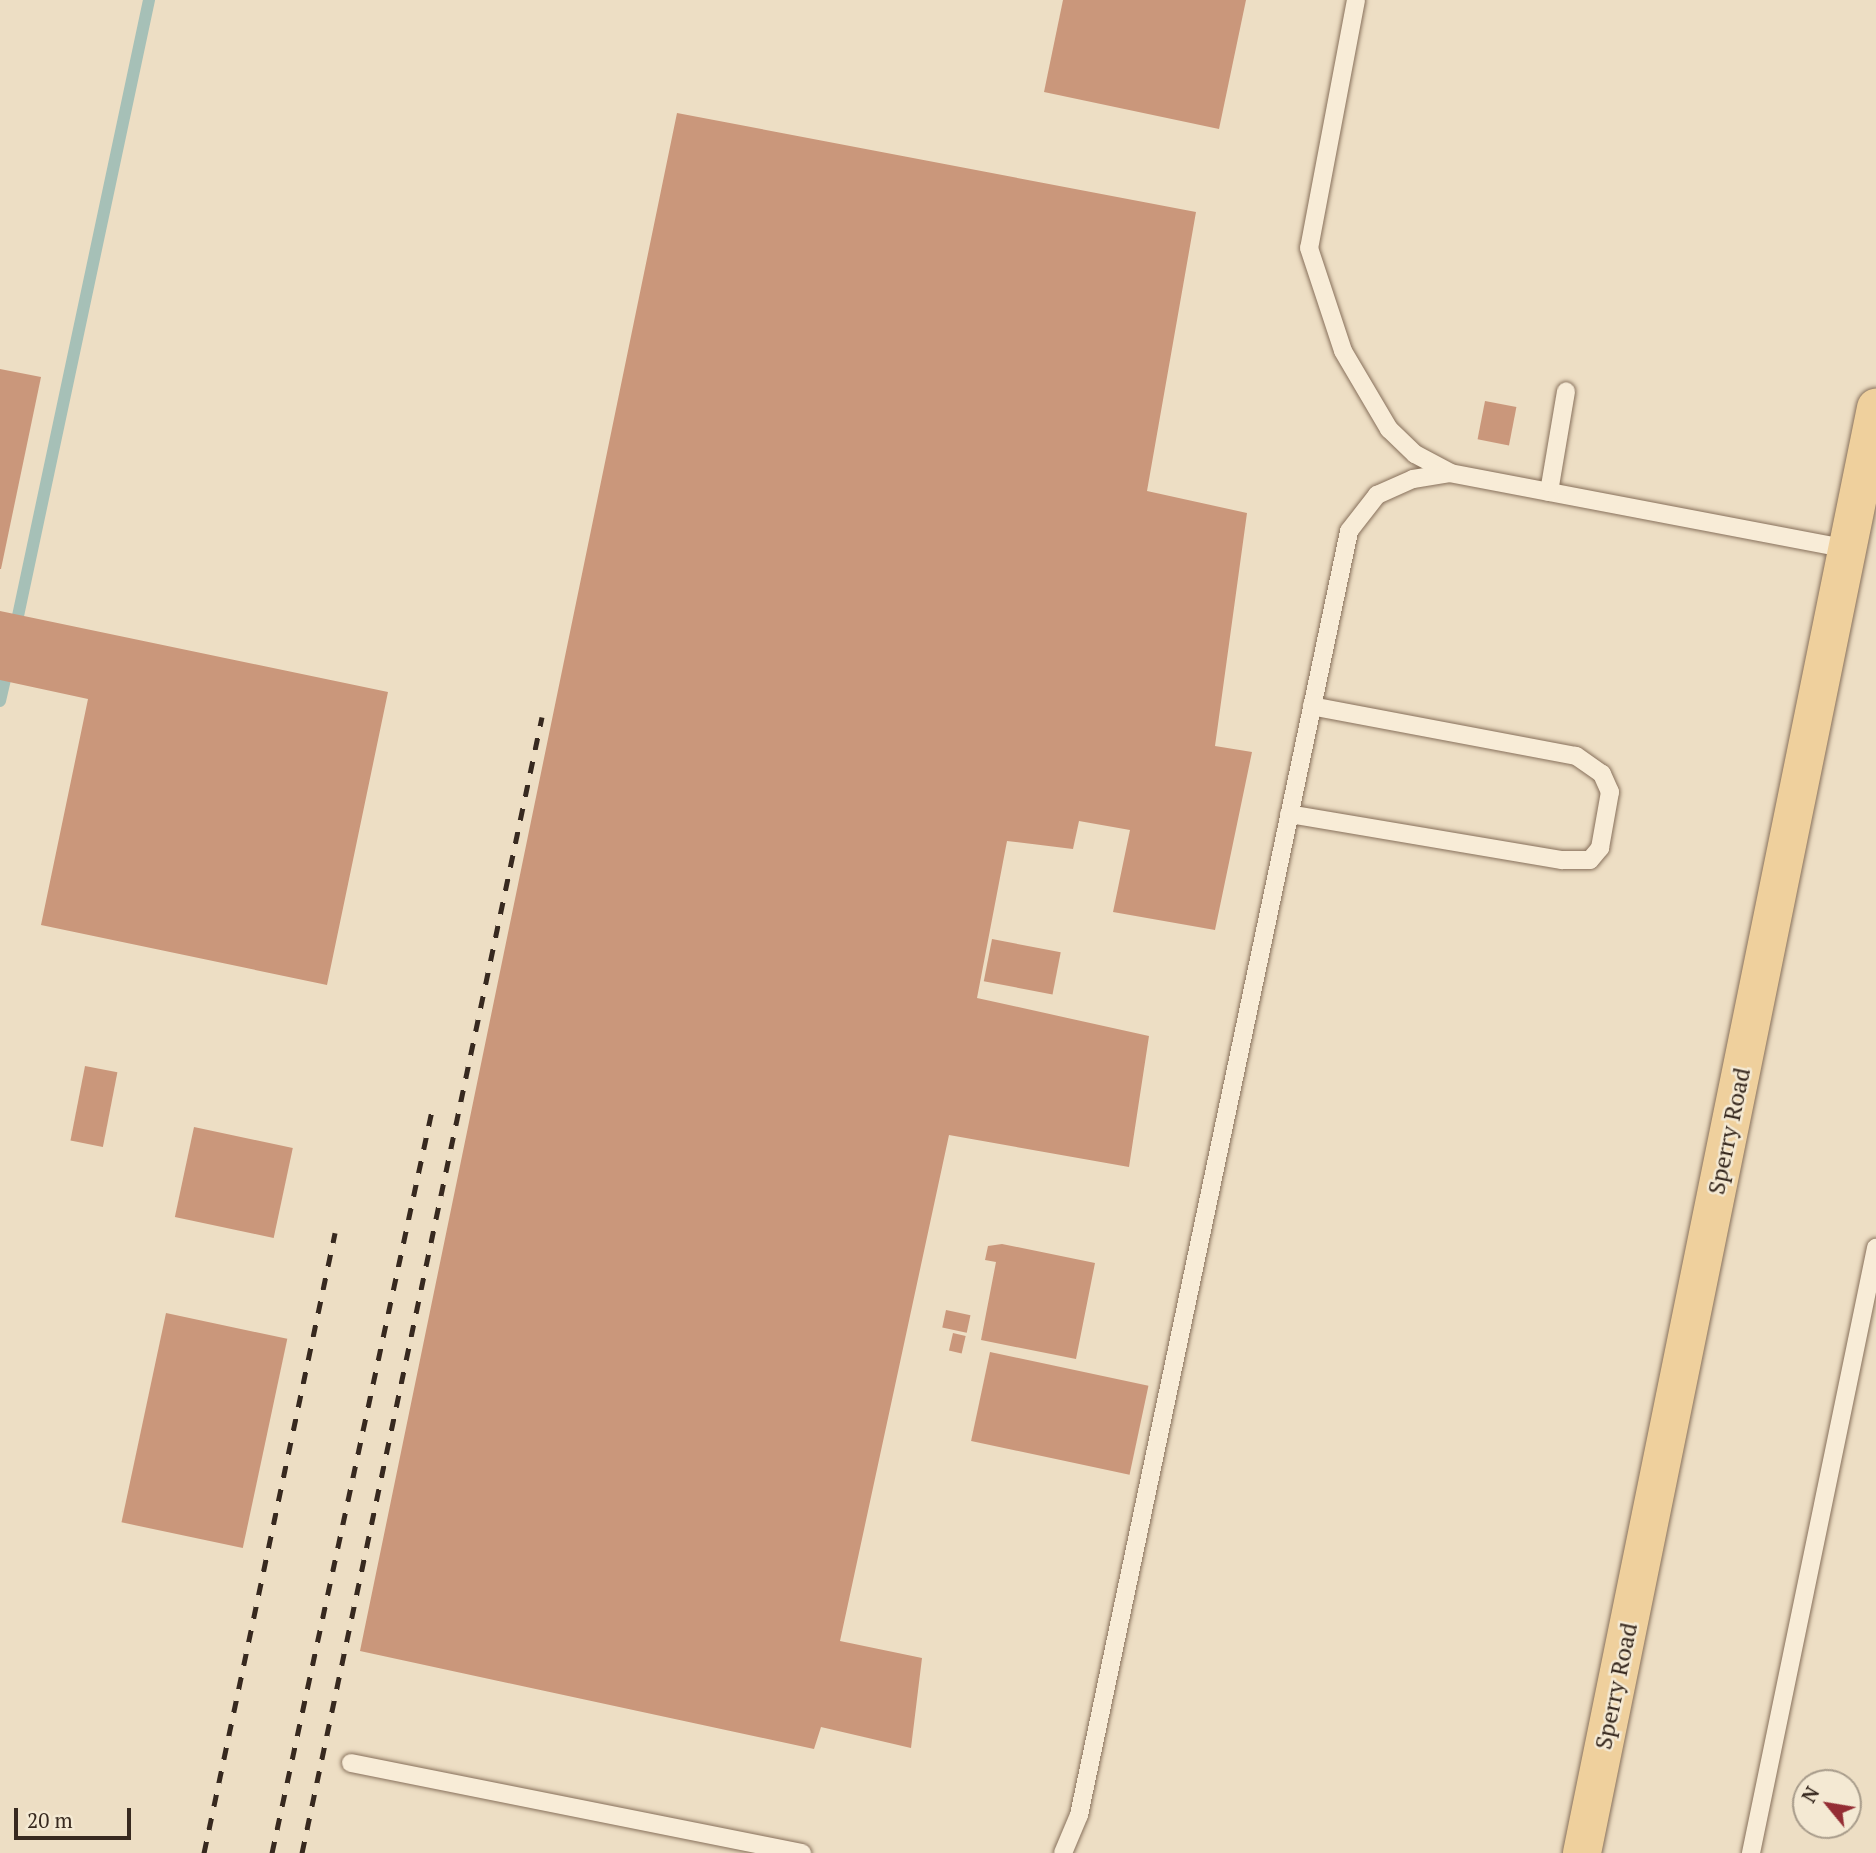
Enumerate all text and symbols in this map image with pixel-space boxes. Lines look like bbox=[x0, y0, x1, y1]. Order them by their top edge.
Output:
street label: Sperry Road bbox=[1702, 1065, 1756, 1197]
street label: Sperry Road bbox=[1589, 1620, 1643, 1752]
north arrow bbox=[1792, 1769, 1862, 1839]
text: N bbox=[1796, 1782, 1825, 1807]
scale bar bbox=[18, 1794, 135, 1838]
text: 20 m bbox=[27, 1806, 73, 1834]

